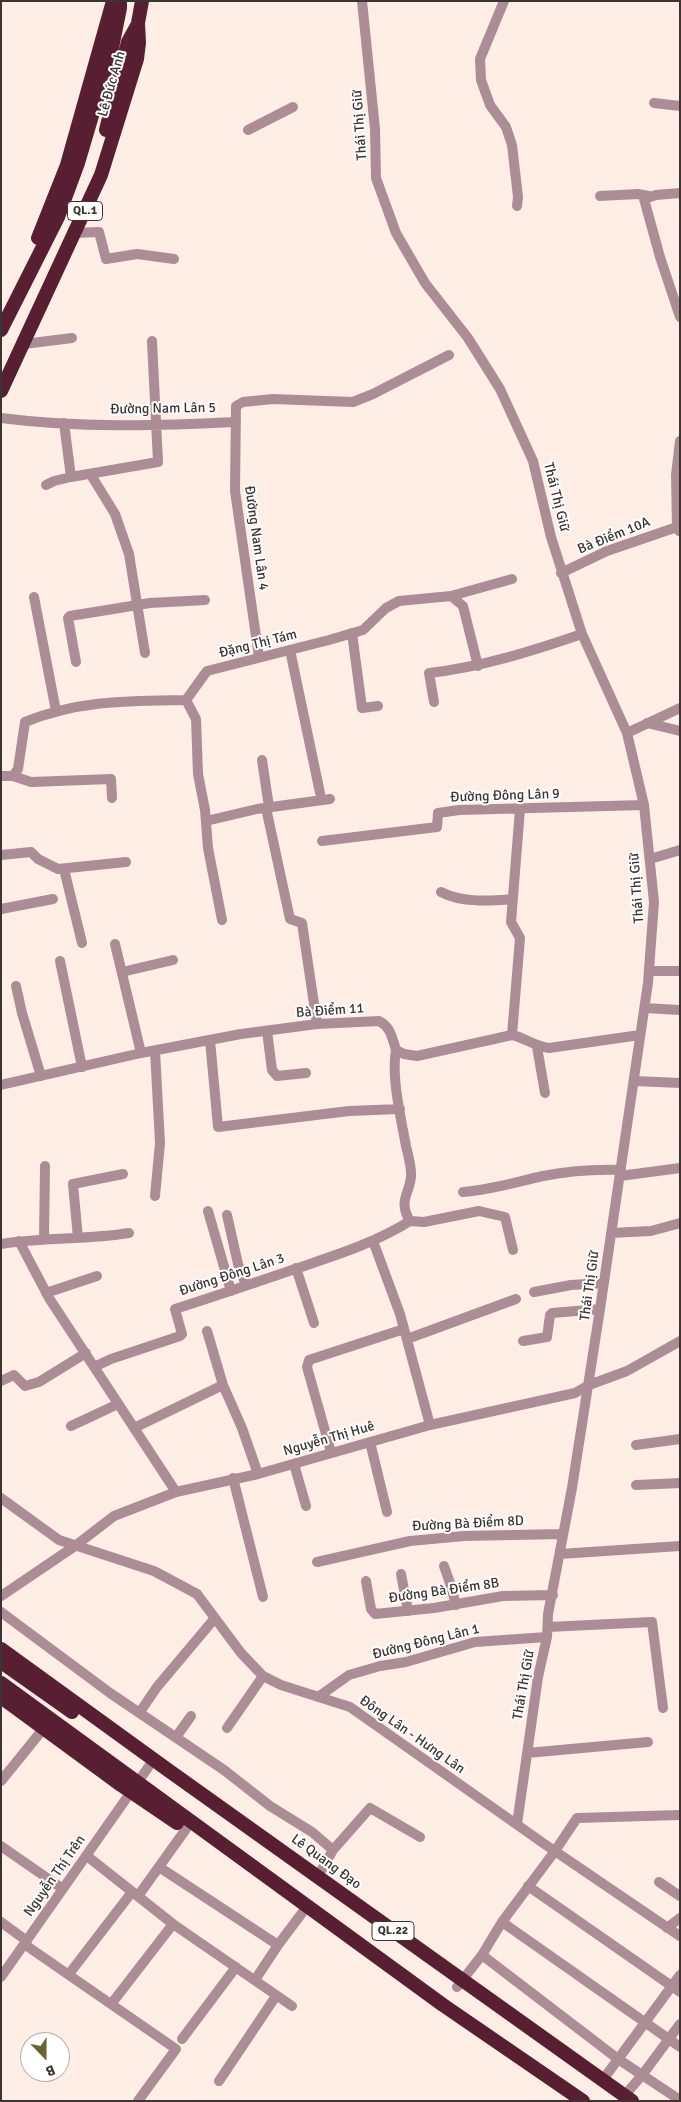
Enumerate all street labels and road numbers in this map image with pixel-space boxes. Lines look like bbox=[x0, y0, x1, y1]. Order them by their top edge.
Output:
street label: Lê Đức Anh bbox=[95, 49, 129, 119]
street label: Thái Thị Giữ bbox=[349, 89, 371, 161]
road number: QL.1 bbox=[68, 202, 102, 220]
street label: Đường Nam Lân 5 bbox=[110, 400, 216, 418]
street label: Thái Thị Giữ bbox=[539, 461, 573, 533]
street label: Đường Nam Lân 4 bbox=[240, 484, 272, 592]
street label: Bà Điểm 10A bbox=[575, 514, 653, 558]
street label: Đặng Thị Tám bbox=[217, 626, 299, 662]
street label: Đường Đông Lân 9 bbox=[450, 786, 560, 806]
street label: Thái Thị Giữ bbox=[626, 852, 648, 924]
street label: Bà Điểm 11 bbox=[295, 1000, 365, 1022]
street label: Đường Đông Lân 3 bbox=[177, 1250, 287, 1300]
street label: Thái Thị Giữ bbox=[577, 1250, 603, 1322]
street label: Nguyễn Thị Huê bbox=[281, 1418, 377, 1460]
street label: Đường Bà Điểm 8D bbox=[412, 1513, 524, 1535]
street label: Đường Bà Điểm 8B bbox=[388, 1575, 500, 1607]
street label: Đường Đông Lân 1 bbox=[371, 1621, 481, 1663]
street label: Thái Thị Giữ bbox=[510, 1649, 538, 1721]
street label: Đông Lân - Hưng Lân bbox=[356, 1692, 468, 1778]
street label: Lê Quang Đạo bbox=[288, 1831, 364, 1893]
street label: Nguyễn Thị Trên bbox=[21, 1832, 89, 1920]
road number: QL.22 bbox=[372, 1922, 414, 1940]

